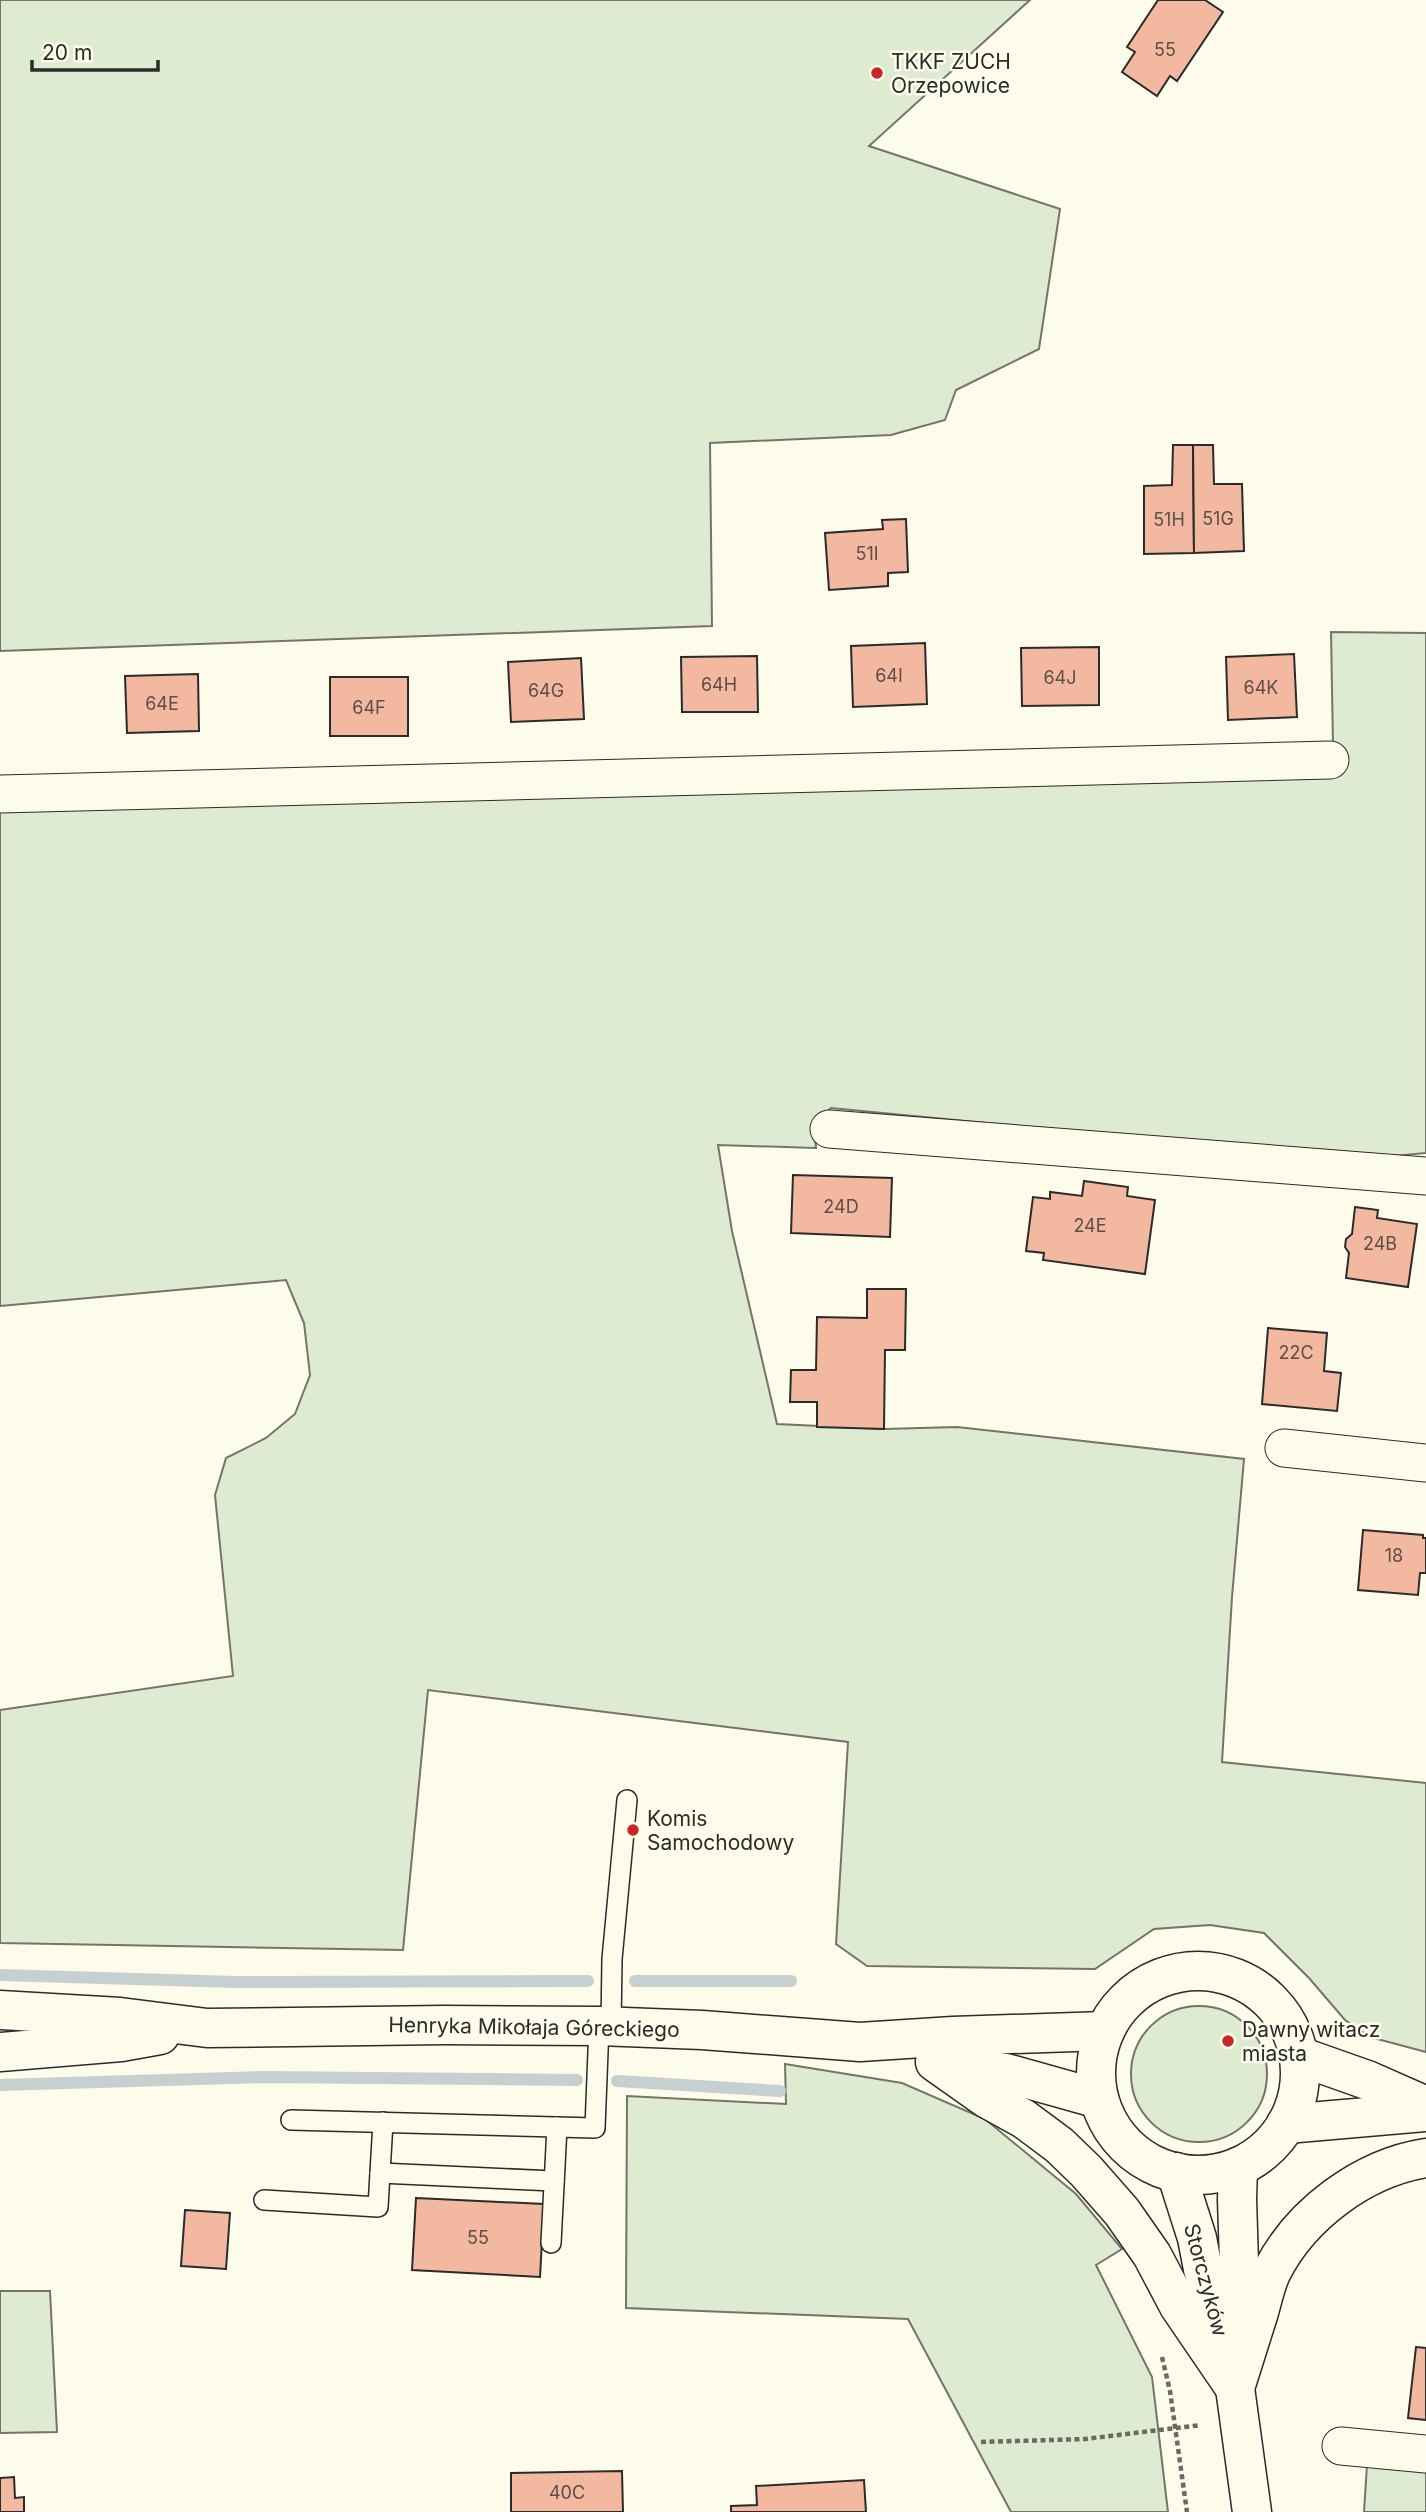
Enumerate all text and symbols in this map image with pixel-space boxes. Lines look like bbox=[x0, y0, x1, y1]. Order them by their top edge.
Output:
scale bar bbox=[32, 28, 158, 72]
house number: 55 bbox=[1154, 39, 1176, 60]
text: 20 m bbox=[42, 40, 92, 65]
place label: TKKF ZUCH Orzepowice bbox=[891, 49, 1011, 98]
marker: TKKF ZUCH Orzepowice bbox=[869, 65, 885, 81]
house number: 51G bbox=[1202, 508, 1234, 529]
house number: 51H bbox=[1153, 509, 1185, 530]
house number: 51I bbox=[855, 543, 879, 564]
house number: 64I bbox=[875, 665, 903, 686]
house number: 64J bbox=[1043, 667, 1077, 688]
house number: 64H bbox=[701, 674, 737, 695]
house number: 64K bbox=[1244, 677, 1278, 698]
house number: 64G bbox=[528, 680, 564, 701]
house number: 64E bbox=[145, 693, 179, 714]
house number: 64F bbox=[352, 697, 386, 718]
house number: 24D bbox=[823, 1196, 859, 1217]
house number: 24E bbox=[1073, 1215, 1107, 1236]
house number: 24B bbox=[1363, 1233, 1397, 1254]
house number: 22C bbox=[1278, 1342, 1314, 1363]
house number: 18 bbox=[1385, 1545, 1403, 1566]
place label: Komis Samochodowy bbox=[647, 1806, 795, 1855]
marker: Komis Samochodowy bbox=[625, 1822, 641, 1838]
street label: Henryka Mikołaja Góreckiego bbox=[388, 2012, 680, 2042]
place label: Dawny witacz miasta bbox=[1242, 2017, 1380, 2066]
marker: Dawny witacz miasta bbox=[1220, 2033, 1236, 2049]
street label: Storczyków bbox=[1179, 2221, 1233, 2339]
house number: 55 bbox=[467, 2227, 489, 2248]
house number: 40C bbox=[549, 2482, 585, 2503]

